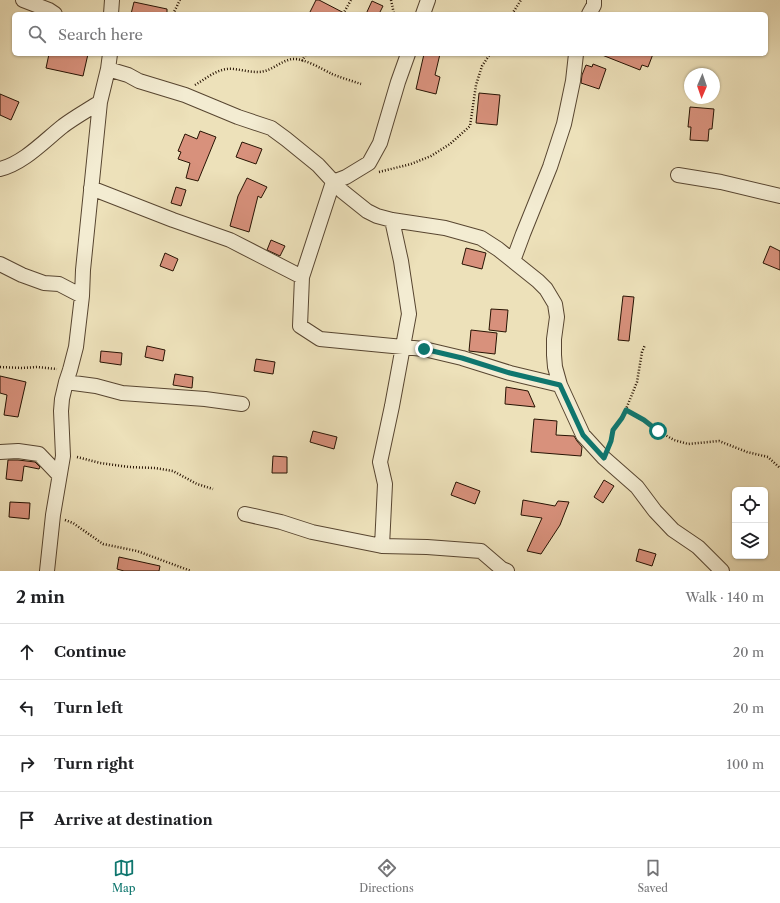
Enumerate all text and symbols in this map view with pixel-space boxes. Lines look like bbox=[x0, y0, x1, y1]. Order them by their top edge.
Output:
search box bbox=[12, 12, 768, 56]
icon: search bbox=[26, 23, 48, 45]
text: Search here bbox=[58, 25, 143, 44]
north arrow bbox=[684, 68, 720, 104]
route end bbox=[415, 340, 433, 358]
route start bbox=[649, 422, 667, 440]
map controls bbox=[732, 487, 768, 559]
button: locate bbox=[732, 487, 768, 523]
button: layers bbox=[732, 523, 768, 559]
text: 2 min bbox=[16, 587, 65, 607]
text: Walk · 140 m bbox=[686, 589, 764, 605]
icon: ahead bbox=[16, 641, 38, 663]
text: Continue bbox=[54, 642, 126, 661]
text: 20 m bbox=[733, 644, 764, 660]
icon: left bbox=[16, 697, 38, 719]
text: Turn left bbox=[54, 698, 123, 717]
text: 20 m bbox=[733, 700, 764, 716]
icon: right bbox=[16, 753, 38, 775]
text: Turn right bbox=[54, 754, 134, 773]
text: 100 m bbox=[726, 756, 764, 772]
icon: arrive bbox=[16, 809, 38, 831]
text: Arrive at destination bbox=[54, 810, 213, 829]
tab: Map bbox=[112, 857, 136, 895]
tab: Directions bbox=[359, 857, 414, 895]
tab: Saved bbox=[638, 857, 668, 895]

